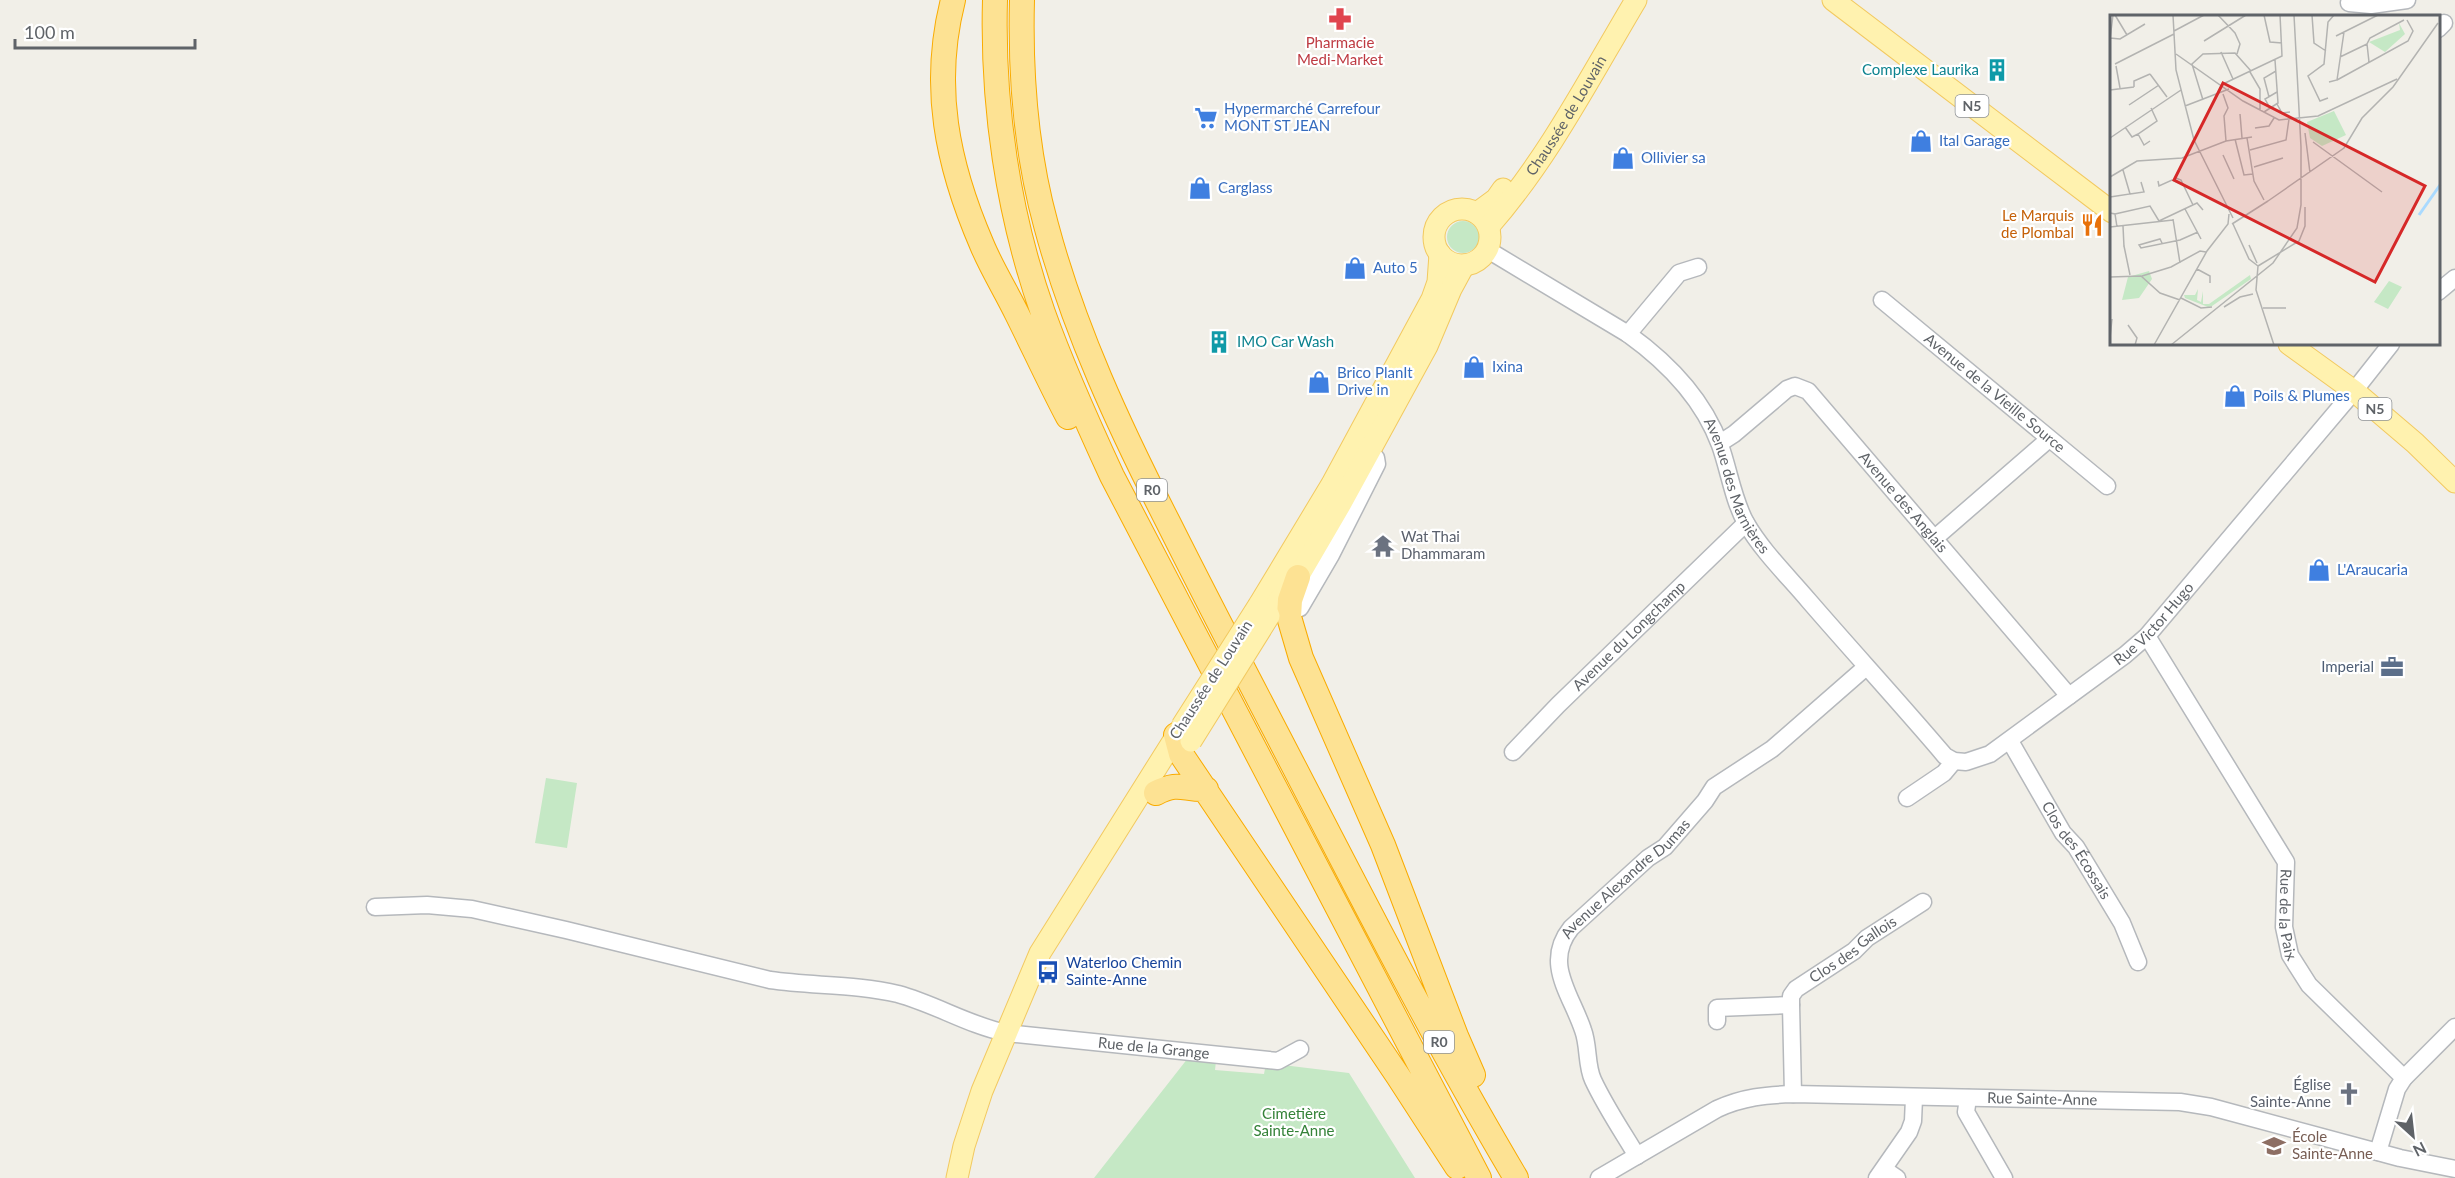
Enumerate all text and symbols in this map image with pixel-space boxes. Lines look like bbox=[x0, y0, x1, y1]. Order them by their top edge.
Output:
pharmacy icon: Pharmacie Medi-Market bbox=[1327, 6, 1353, 32]
scale bar bbox=[15, 12, 195, 50]
inset map bbox=[2110, 15, 2440, 345]
text: 100 m bbox=[24, 21, 75, 43]
place label: Pharmacie Medi-Market bbox=[1297, 33, 1384, 68]
street label: Chaussée de Louvain bbox=[1522, 52, 1610, 179]
building icon: Complexe Laurika bbox=[1984, 57, 2010, 83]
place label: Complexe Laurika bbox=[1862, 60, 1979, 78]
road number: N5 bbox=[1956, 95, 1988, 117]
place label: Hypermarché Carrefour MONT ST JEAN bbox=[1224, 99, 1381, 134]
supermarket icon: Hypermarché Carrefour MONT ST JEAN bbox=[1193, 105, 1219, 131]
shop icon: Ital Garage bbox=[1908, 128, 1934, 154]
place label: Ital Garage bbox=[1939, 131, 2010, 149]
shop icon: Ollivier sa bbox=[1610, 145, 1636, 171]
place label: Ollivier sa bbox=[1641, 148, 1706, 166]
shop icon: Carglass bbox=[1187, 175, 1213, 201]
place label: Carglass bbox=[1218, 178, 1273, 196]
place label: Le Marquis de Plombal bbox=[2001, 206, 2074, 241]
restaurant icon: Le Marquis de Plombal bbox=[2079, 212, 2105, 238]
shop icon: Auto 5 bbox=[1342, 255, 1368, 281]
place label: Auto 5 bbox=[1373, 258, 1418, 276]
building icon: IMO Car Wash bbox=[1206, 329, 1232, 355]
street label: Avenue de la Vieille Source bbox=[1921, 329, 2069, 456]
place label: IMO Car Wash bbox=[1237, 332, 1334, 350]
shop icon: Ixina bbox=[1461, 354, 1487, 380]
place label: Ixina bbox=[1492, 357, 1523, 375]
place label: Brico PlanIt Drive in bbox=[1337, 363, 1413, 398]
shop icon: Brico PlanIt Drive in bbox=[1306, 369, 1332, 395]
shop icon: Poils & Plumes bbox=[2222, 383, 2248, 409]
place label: Poils & Plumes bbox=[2253, 386, 2350, 404]
road number: N5 bbox=[2358, 398, 2392, 420]
street label: Avenue des Marnières bbox=[1701, 414, 1774, 557]
street label: Avenue des Anglais bbox=[1856, 447, 1952, 556]
road number: R0 bbox=[1137, 479, 1167, 501]
place label: Wat Thai Dhammaram bbox=[1401, 527, 1485, 562]
temple icon: Wat Thai Dhammaram bbox=[1370, 533, 1396, 559]
shop icon: L'Araucaria bbox=[2306, 557, 2332, 583]
place label: L'Araucaria bbox=[2337, 560, 2408, 578]
street label: Avenue du Longchamp bbox=[1568, 577, 1688, 694]
street label: Rue Victor Hugo bbox=[2110, 578, 2197, 668]
street label: Chaussée de Louvain bbox=[1165, 617, 1255, 742]
office icon: Imperial bbox=[2379, 654, 2405, 680]
place label: Imperial bbox=[2321, 657, 2374, 675]
street label: Clos des Écossais bbox=[2039, 798, 2115, 902]
street label: Avenue Alexandre Dumas bbox=[1556, 815, 1693, 941]
street label: Rue de la Paix bbox=[2276, 869, 2301, 964]
street label: Clos des Gallois bbox=[1805, 912, 1899, 986]
place label: Waterloo Chemin Sainte-Anne bbox=[1066, 953, 1182, 988]
bus stop icon: Waterloo Chemin Sainte-Anne bbox=[1035, 959, 1061, 985]
road number: R0 bbox=[1424, 1031, 1454, 1053]
street label: Rue de la Grange bbox=[1097, 1033, 1211, 1062]
place label: Église Sainte-Anne bbox=[2250, 1075, 2331, 1110]
church icon: Église Sainte-Anne bbox=[2336, 1081, 2362, 1107]
street label: Rue Sainte-Anne bbox=[1987, 1088, 2098, 1108]
park label: Cimetière Sainte-Anne bbox=[1254, 1104, 1335, 1139]
north arrow bbox=[2383, 1106, 2443, 1166]
place label: École Sainte-Anne bbox=[2292, 1127, 2373, 1162]
school or university icon: École Sainte-Anne bbox=[2261, 1133, 2287, 1159]
text: N bbox=[2410, 1139, 2430, 1161]

